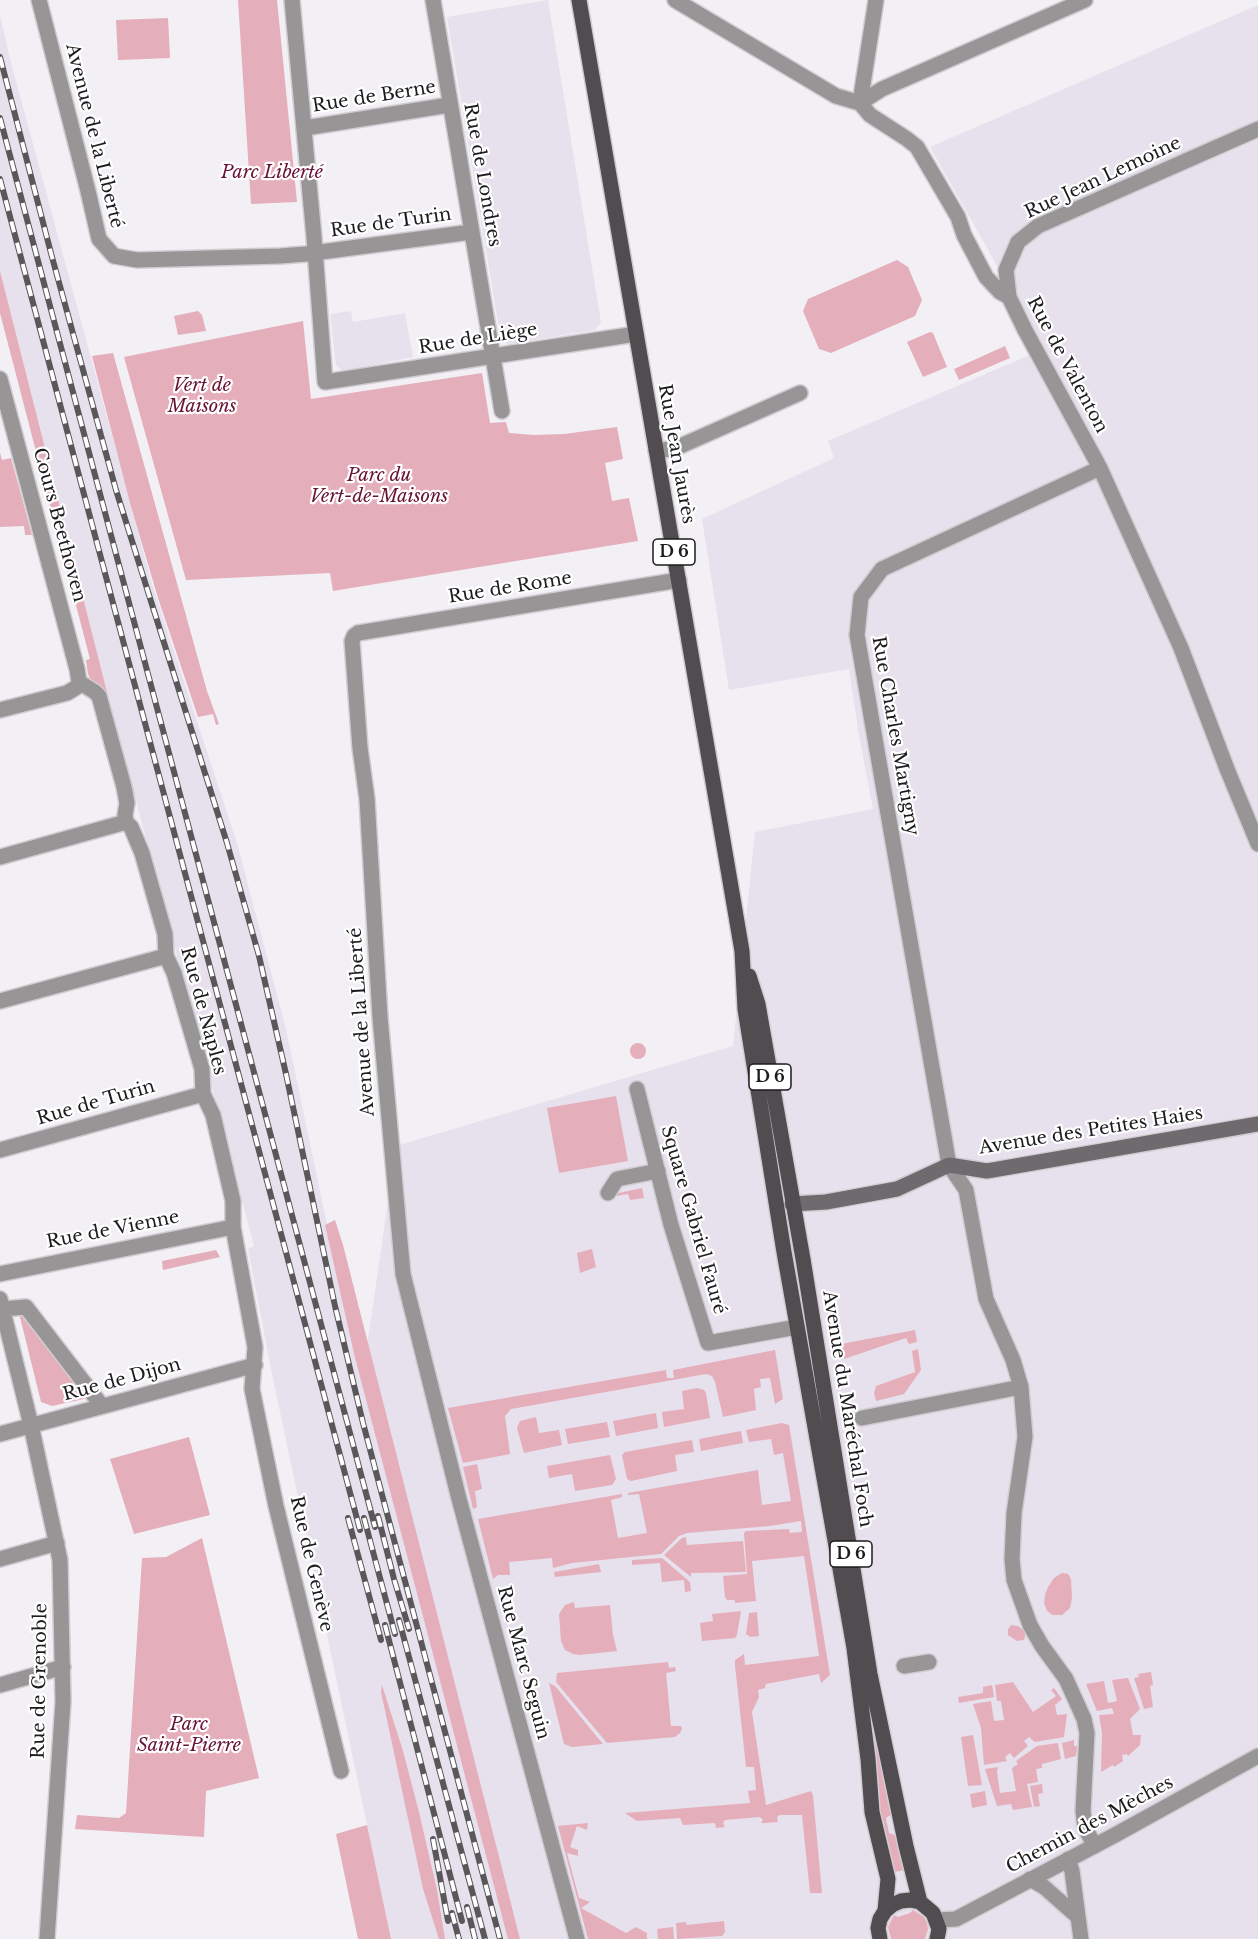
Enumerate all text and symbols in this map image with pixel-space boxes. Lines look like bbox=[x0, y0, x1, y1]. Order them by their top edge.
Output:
street label: Avenue de la Liberté bbox=[61, 42, 127, 230]
street label: Rue de Berne bbox=[311, 77, 437, 117]
street label: Rue de Londres bbox=[459, 101, 505, 249]
street label: Rue Jean Lemoine bbox=[1022, 132, 1184, 224]
park label: Parc Liberté bbox=[221, 162, 323, 184]
street label: Rue de Turin bbox=[329, 204, 453, 242]
street label: Rue de Valenton bbox=[1022, 293, 1112, 437]
street label: Rue de Liège bbox=[417, 319, 539, 359]
park label: Vert de Maisons bbox=[168, 375, 236, 418]
street label: Rue Jean Jaurès bbox=[653, 382, 699, 526]
street label: Cours Beethoven bbox=[28, 446, 90, 604]
park label: Parc du Vert-de-Maisons bbox=[310, 465, 448, 508]
road number: D 6 bbox=[653, 539, 695, 565]
street label: Rue de Rome bbox=[447, 568, 573, 608]
street label: Rue Charles Martigny bbox=[867, 635, 923, 837]
street label: Avenue de la Liberté bbox=[345, 927, 379, 1117]
street label: Rue de Naples bbox=[176, 945, 230, 1077]
road number: D 6 bbox=[749, 1064, 791, 1090]
street label: Rue de Turin bbox=[34, 1076, 158, 1130]
street label: Avenue des Petites Haies bbox=[978, 1103, 1204, 1159]
street label: Square Gabriel Fauré bbox=[656, 1123, 730, 1317]
street label: Rue de Vienne bbox=[45, 1207, 181, 1253]
street label: Avenue du Maréchal Foch bbox=[818, 1289, 876, 1529]
street label: Rue de Dijon bbox=[61, 1354, 183, 1406]
street label: Rue de Genève bbox=[285, 1494, 337, 1634]
road number: D 6 bbox=[830, 1541, 872, 1567]
street label: Rue Marc Seguin bbox=[492, 1584, 554, 1742]
street label: Rue de Grenoble bbox=[28, 1603, 52, 1759]
park label: Parc Saint-Pierre bbox=[137, 1714, 241, 1756]
street label: Chemin des Mèches bbox=[1003, 1772, 1177, 1878]

